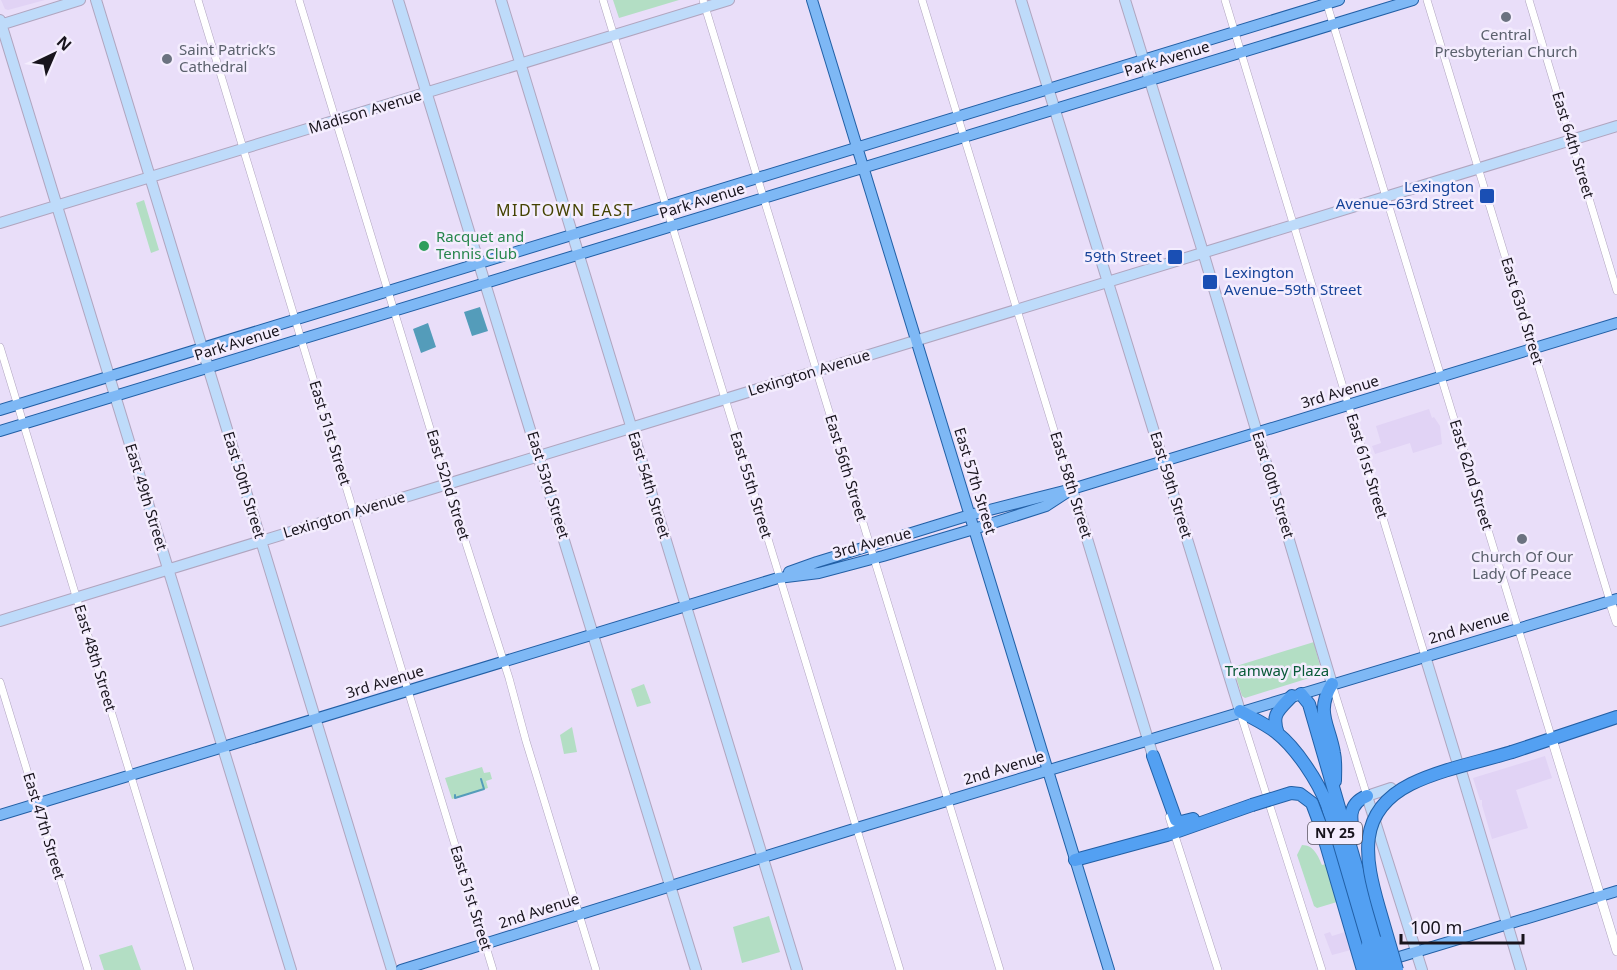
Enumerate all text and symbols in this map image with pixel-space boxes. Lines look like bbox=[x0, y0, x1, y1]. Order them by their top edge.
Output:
marker: Central Presbyterian Church bbox=[1499, 10, 1513, 24]
north arrow bbox=[24, 24, 84, 84]
place label: Central Presbyterian Church bbox=[1434, 24, 1578, 61]
text: N bbox=[52, 31, 77, 56]
street label: Park Avenue bbox=[1122, 36, 1212, 81]
place label: Saint Patrick’s Cathedral bbox=[179, 39, 276, 76]
marker: Saint Patrick’s Cathedral bbox=[160, 52, 174, 66]
street label: Madison Avenue bbox=[306, 84, 424, 138]
street label: East 64th Street bbox=[1548, 89, 1600, 201]
place label: Lexington Avenue–63rd Street bbox=[1336, 176, 1475, 213]
street label: Park Avenue bbox=[657, 178, 747, 223]
marker: Lexington Avenue–63rd Street bbox=[1478, 187, 1496, 205]
district label: MIDTOWN EAST bbox=[496, 199, 634, 221]
place label: Racquet and Tennis Club bbox=[436, 226, 524, 263]
marker: Racquet and Tennis Club bbox=[417, 239, 431, 253]
place label: 59th Street bbox=[1084, 246, 1163, 266]
marker: 59th Street bbox=[1166, 248, 1184, 266]
street label: East 63rd Street bbox=[1497, 255, 1549, 367]
place label: Lexington Avenue–59th Street bbox=[1224, 262, 1362, 299]
marker: Lexington Avenue–59th Street bbox=[1201, 273, 1219, 291]
street label: Park Avenue bbox=[192, 320, 282, 365]
street label: Lexington Avenue bbox=[745, 344, 872, 400]
street label: 3rd Avenue bbox=[1298, 370, 1381, 412]
street label: East 51st Street bbox=[305, 378, 357, 488]
street label: East 61st Street bbox=[1342, 411, 1394, 521]
street label: East 56th Street bbox=[821, 412, 873, 524]
street label: East 62nd Street bbox=[1446, 417, 1498, 533]
street label: East 57th Street bbox=[950, 425, 1002, 537]
street label: East 52nd Street bbox=[423, 427, 475, 543]
street label: East 50th Street bbox=[219, 429, 271, 541]
street label: East 53rd Street bbox=[523, 429, 575, 541]
street label: East 54th Street bbox=[624, 429, 676, 541]
street label: East 55th Street bbox=[726, 429, 778, 541]
street label: East 58th Street bbox=[1046, 429, 1098, 541]
street label: East 59th Street bbox=[1146, 429, 1198, 541]
street label: East 60th Street bbox=[1248, 429, 1300, 541]
street label: East 49th Street bbox=[121, 441, 173, 553]
street label: Lexington Avenue bbox=[280, 486, 407, 542]
street label: 3rd Avenue bbox=[830, 522, 913, 562]
marker: Church Of Our Lady Of Peace bbox=[1515, 532, 1529, 546]
place label: Church Of Our Lady Of Peace bbox=[1471, 546, 1573, 583]
street label: East 48th Street bbox=[70, 602, 122, 714]
street label: 2nd Avenue bbox=[1426, 604, 1512, 648]
street label: 3rd Avenue bbox=[343, 660, 426, 702]
park label: Tramway Plaza bbox=[1225, 660, 1329, 680]
street label: 2nd Avenue bbox=[961, 745, 1047, 789]
street label: East 47th Street bbox=[19, 770, 71, 882]
road number: NY 25 bbox=[1308, 822, 1362, 844]
street label: East 51st Street bbox=[446, 843, 498, 953]
street label: 2nd Avenue bbox=[496, 888, 582, 932]
scale bar bbox=[1401, 907, 1522, 945]
text: 100 m bbox=[1410, 915, 1462, 939]

